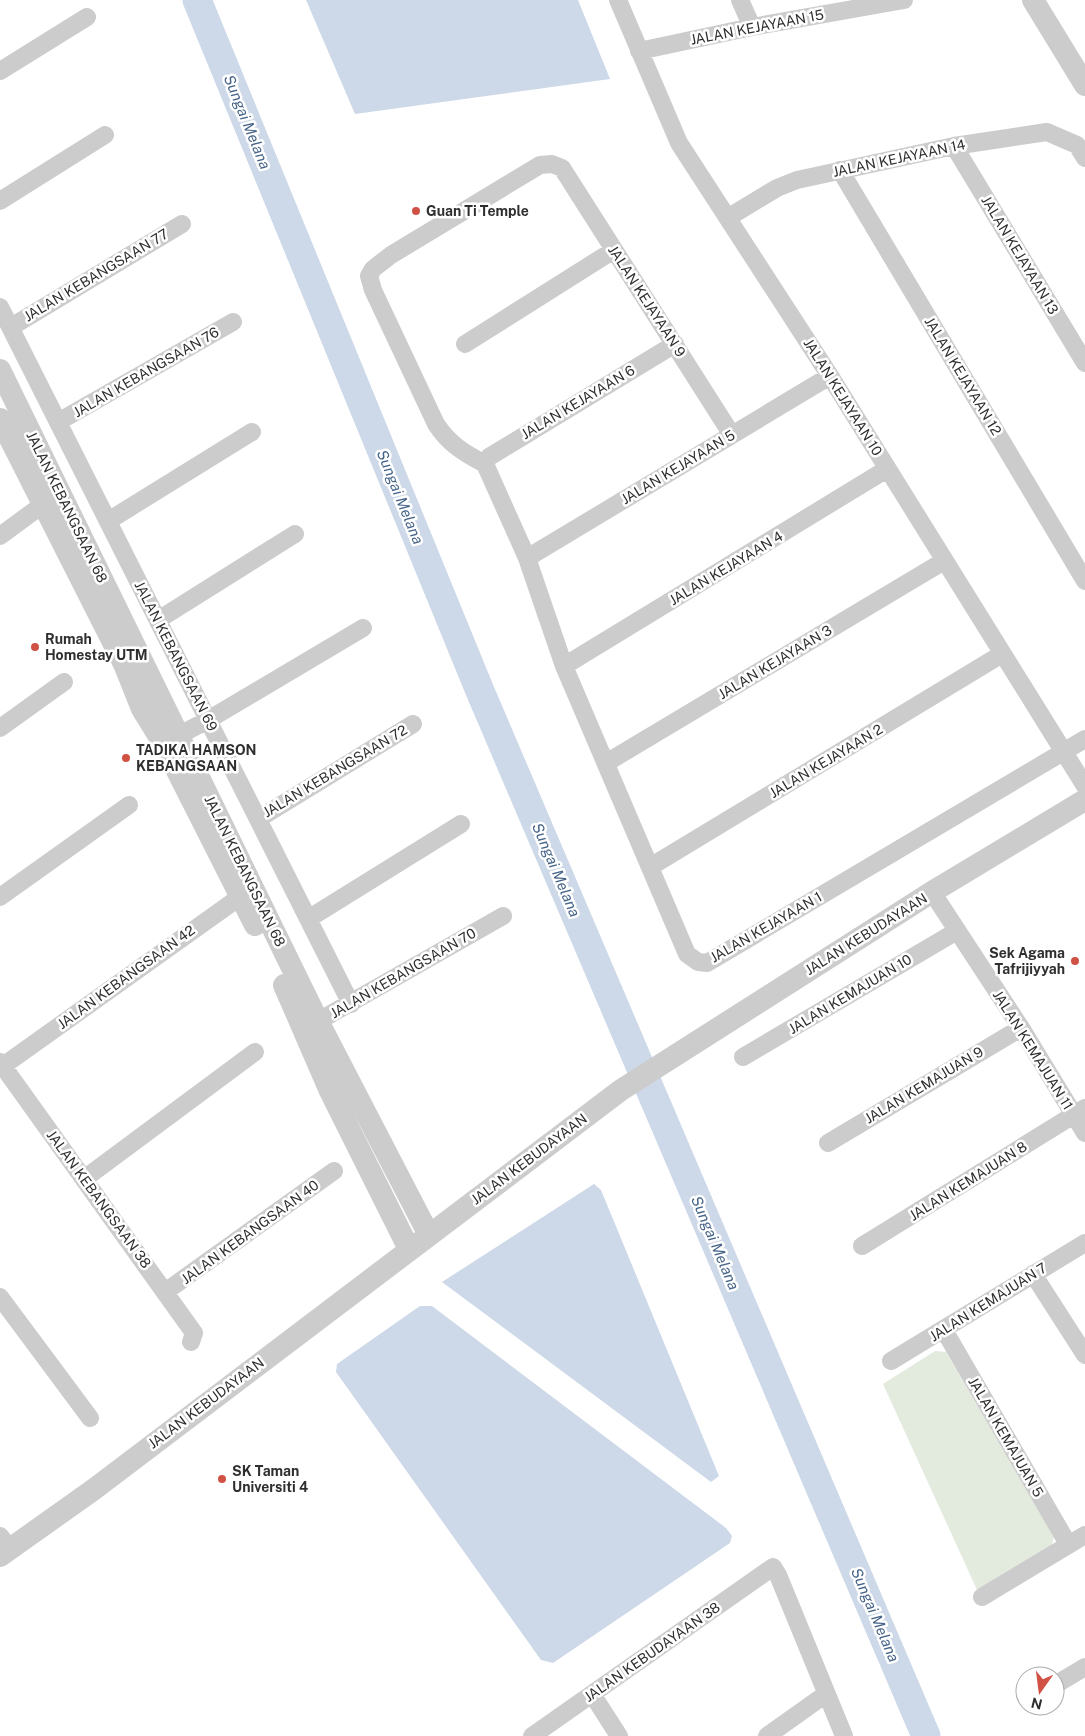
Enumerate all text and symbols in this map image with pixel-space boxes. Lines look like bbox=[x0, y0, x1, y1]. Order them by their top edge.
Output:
street label: JALAN KEJAYAAN 15 bbox=[689, 6, 825, 48]
water label: Sungai Melana bbox=[221, 72, 274, 171]
street label: JALAN KEJAYAAN 14 bbox=[831, 136, 967, 180]
street label: JALAN KEJAYAAN 13 bbox=[978, 193, 1062, 317]
place label: Guan Ti Temple bbox=[426, 203, 529, 219]
marker: Guan Ti Temple bbox=[410, 205, 422, 217]
street label: JALAN KEBANGSAAN 77 bbox=[21, 226, 171, 324]
street label: JALAN KEJAYAAN 9 bbox=[605, 242, 689, 360]
street label: JALAN KEJAYAAN 12 bbox=[921, 314, 1005, 438]
street label: JALAN KEBANGSAAN 76 bbox=[70, 324, 222, 420]
street label: JALAN KEJAYAAN 10 bbox=[800, 335, 886, 459]
street label: JALAN KEJAYAAN 6 bbox=[518, 362, 638, 442]
street label: JALAN KEJAYAAN 5 bbox=[618, 427, 738, 507]
street label: JALAN KEBANGSAAN 68 bbox=[23, 429, 111, 585]
water label: Sungai Melana bbox=[374, 447, 427, 546]
street label: JALAN KEJAYAAN 4 bbox=[666, 528, 786, 608]
street label: JALAN KEBANGSAAN 69 bbox=[131, 578, 221, 734]
street label: JALAN KEJAYAAN 3 bbox=[715, 622, 835, 702]
place label: Rumah Homestay UTM bbox=[45, 631, 148, 663]
marker: Rumah Homestay UTM bbox=[29, 641, 41, 653]
street label: JALAN KEJAYAAN 2 bbox=[767, 721, 885, 801]
street label: JALAN KEBANGSAAN 72 bbox=[260, 722, 410, 820]
place label: TADIKA HAMSON KEBANGSAAN bbox=[136, 742, 257, 774]
marker: TADIKA HAMSON KEBANGSAAN bbox=[120, 752, 132, 764]
street label: JALAN KEBANGSAAN 68 bbox=[201, 793, 289, 949]
water label: Sungai Melana bbox=[529, 820, 584, 919]
street label: JALAN KEJAYAAN 1 bbox=[707, 888, 825, 966]
street label: JALAN KEBUDAYAAN bbox=[802, 890, 930, 978]
street label: JALAN KEBANGSAAN 42 bbox=[54, 922, 198, 1032]
street label: JALAN KEBANGSAAN 70 bbox=[327, 925, 479, 1021]
place label: Sek Agama Tafrijiyyah bbox=[989, 945, 1065, 977]
street label: JALAN KEMAJUAN 10 bbox=[786, 951, 914, 1037]
marker: Sek Agama Tafrijiyyah bbox=[1069, 955, 1081, 967]
street label: JALAN KEMAJUAN 11 bbox=[990, 987, 1076, 1113]
street label: JALAN KEMAJUAN 9 bbox=[862, 1043, 986, 1127]
street label: JALAN KEBUDAYAAN bbox=[468, 1110, 590, 1208]
street label: JALAN KEBANGSAAN 38 bbox=[44, 1127, 154, 1271]
street label: JALAN KEMAJUAN 8 bbox=[906, 1138, 1030, 1224]
street label: JALAN KEBANGSAAN 40 bbox=[178, 1177, 322, 1287]
water label: Sungai Melana bbox=[688, 1193, 743, 1292]
street label: JALAN KEMAJUAN 7 bbox=[927, 1259, 1049, 1345]
street label: JALAN KEBUDAYAAN bbox=[145, 1354, 267, 1452]
street label: JALAN KEMAJUAN 5 bbox=[965, 1374, 1047, 1500]
place label: SK Taman Universiti 4 bbox=[232, 1463, 308, 1495]
marker: SK Taman Universiti 4 bbox=[216, 1473, 228, 1485]
water label: Sungai Melana bbox=[848, 1565, 903, 1664]
street label: JALAN KEBUDAYAAN 38 bbox=[581, 1599, 723, 1705]
north arrow bbox=[1015, 1666, 1065, 1716]
text: N bbox=[1030, 1695, 1044, 1713]

